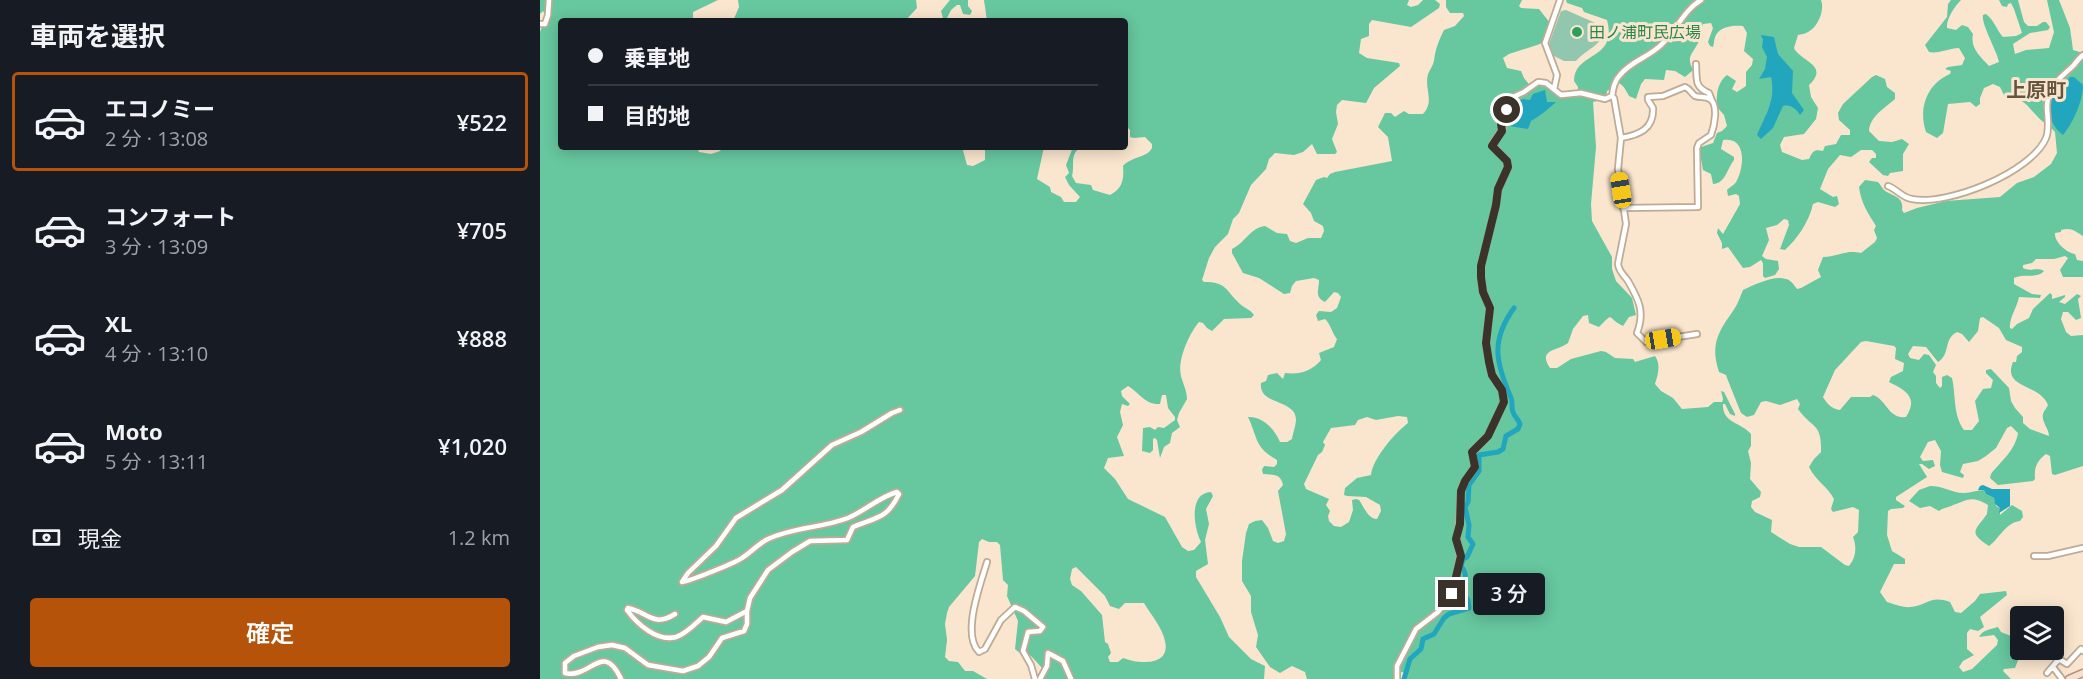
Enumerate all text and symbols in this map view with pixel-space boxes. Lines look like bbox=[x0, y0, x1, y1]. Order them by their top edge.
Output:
text: 車両を選択 bbox=[30, 17, 165, 54]
place label: 田ノ浦町民広場 bbox=[1589, 21, 1701, 43]
marker: 田ノ浦町民広場 bbox=[1570, 25, 1584, 39]
text: 乗車地 bbox=[624, 42, 690, 72]
district label: 上原町 bbox=[2006, 76, 2066, 103]
text: エコノミー bbox=[105, 93, 215, 123]
icon: car bbox=[33, 95, 87, 149]
route start bbox=[1493, 96, 1520, 123]
text: 目的地 bbox=[624, 100, 690, 130]
text: ¥522 bbox=[457, 107, 507, 137]
text: 2 分 · 13:08 bbox=[105, 125, 208, 152]
car bbox=[1609, 171, 1633, 209]
text: コンフォート bbox=[105, 201, 236, 231]
icon: car bbox=[33, 203, 87, 257]
text: ¥705 bbox=[457, 215, 507, 245]
text: 3 分 · 13:09 bbox=[105, 233, 208, 260]
text: XL bbox=[105, 308, 132, 338]
icon: car bbox=[33, 311, 87, 365]
text: ¥888 bbox=[457, 323, 507, 353]
car bbox=[1644, 327, 1682, 351]
text: 4 分 · 13:10 bbox=[105, 340, 208, 367]
text: Moto bbox=[105, 416, 163, 446]
icon: car bbox=[33, 419, 87, 473]
text: ¥1,020 bbox=[438, 431, 507, 461]
text: 5 分 · 13:11 bbox=[105, 448, 208, 475]
icon: cash bbox=[30, 521, 63, 554]
text: 現金 bbox=[78, 523, 122, 553]
text: 1.2 km bbox=[448, 524, 510, 551]
callout: 3 分 bbox=[1473, 573, 1545, 615]
route end bbox=[1438, 580, 1465, 607]
text: 3 分 bbox=[1491, 580, 1527, 607]
button: 確定 bbox=[30, 598, 510, 667]
map controls bbox=[2010, 606, 2064, 660]
button: layers bbox=[2010, 606, 2064, 660]

